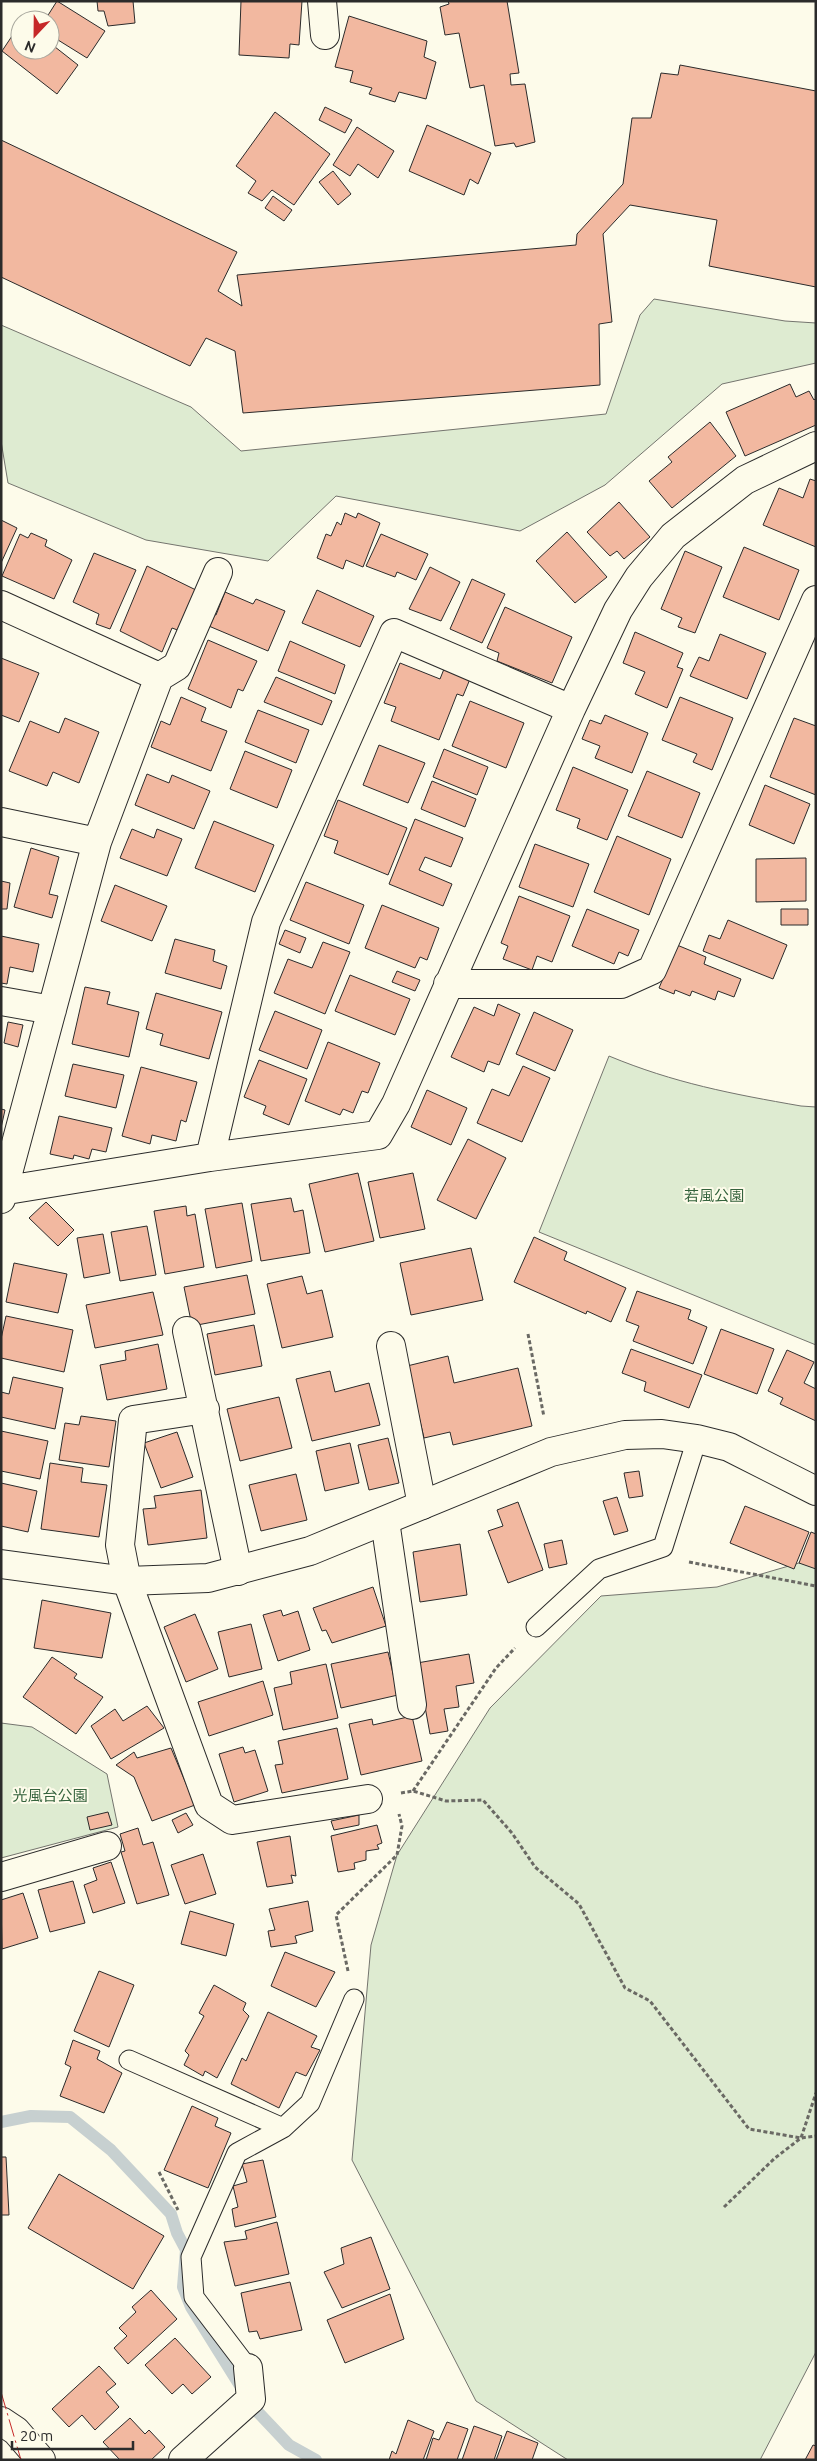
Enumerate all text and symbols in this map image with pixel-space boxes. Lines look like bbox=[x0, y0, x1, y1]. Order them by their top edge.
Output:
north arrow bbox=[10, 10, 60, 60]
text: N bbox=[22, 38, 38, 56]
park label: 若風公園 bbox=[684, 1187, 744, 1204]
park label: 光風台公園 bbox=[12, 1787, 88, 1804]
scale bar bbox=[12, 2418, 134, 2450]
text: 20 m bbox=[20, 2427, 53, 2444]

